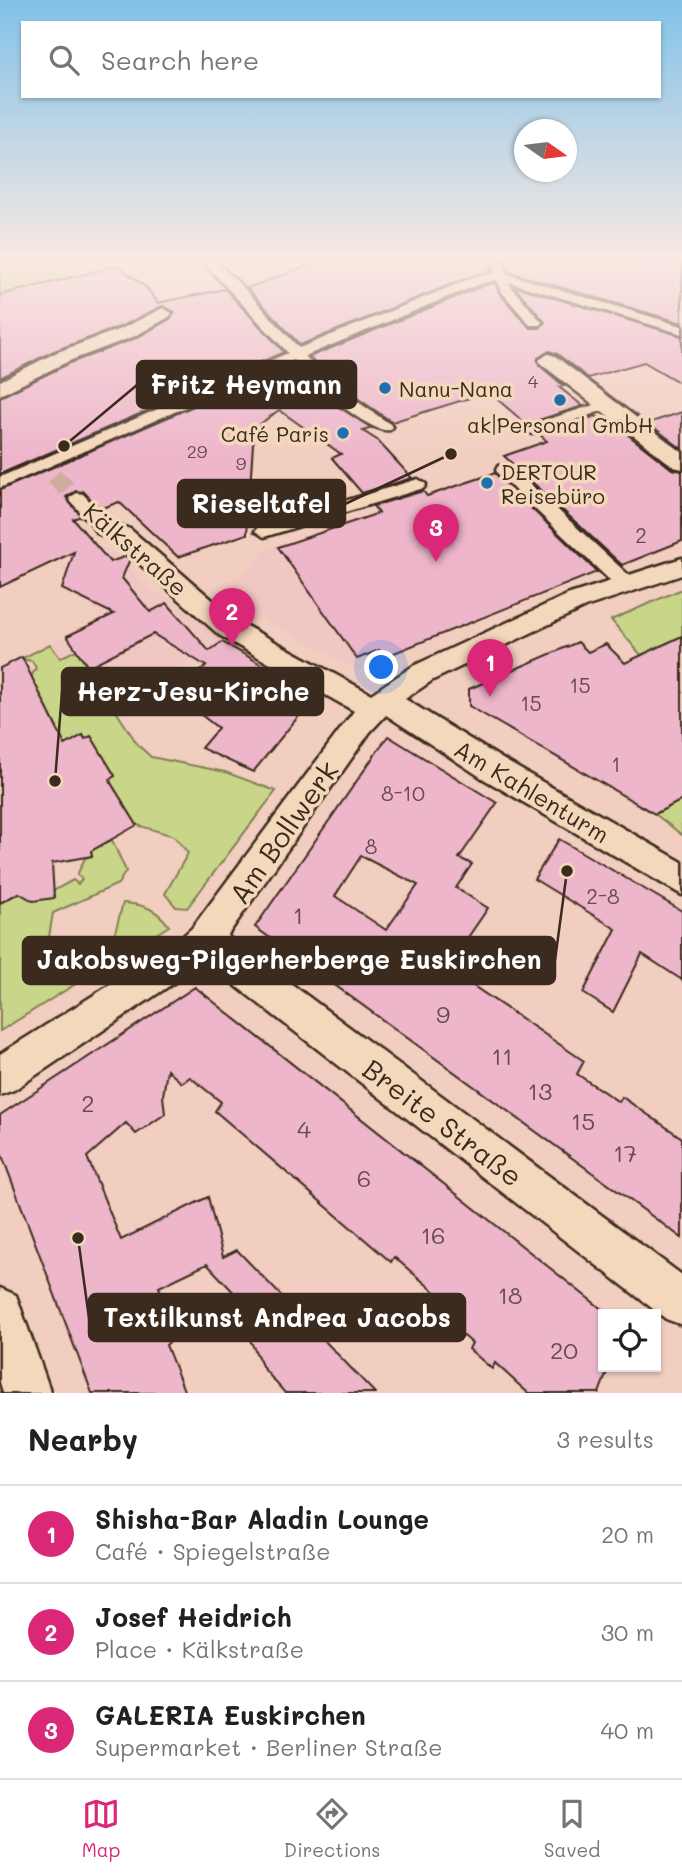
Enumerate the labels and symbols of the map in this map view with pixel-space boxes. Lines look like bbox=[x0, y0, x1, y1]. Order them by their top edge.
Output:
north arrow bbox=[514, 119, 577, 182]
callout: Fritz Heymann bbox=[137, 361, 356, 408]
text: Fritz Heymann bbox=[150, 367, 342, 401]
house number: 4 bbox=[528, 369, 539, 393]
place label: Nanu-Nana bbox=[399, 375, 513, 402]
marker: Nanu-Nana bbox=[377, 380, 393, 396]
marker: ak|Personal GmbH bbox=[552, 392, 568, 408]
place label: ak|Personal GmbH bbox=[467, 411, 653, 438]
place label: Café Paris bbox=[221, 420, 329, 447]
marker: Café Paris bbox=[335, 425, 351, 441]
house number: 29 bbox=[187, 439, 208, 463]
house number: 9 bbox=[236, 451, 247, 475]
place label: DERTOUR Reisebüro bbox=[501, 458, 605, 509]
marker: DERTOUR Reisebüro bbox=[479, 475, 495, 491]
callout: Rieseltafel bbox=[178, 480, 345, 527]
text: Rieseltafel bbox=[191, 486, 331, 520]
street label: Kälkstraße bbox=[78, 495, 194, 603]
pin: 3 bbox=[413, 504, 459, 562]
house number: 2 bbox=[635, 521, 647, 548]
pin: 2 bbox=[209, 588, 255, 646]
pin: 1 bbox=[467, 639, 513, 697]
your location bbox=[364, 650, 398, 684]
callout: Herz-Jesu-Kirche bbox=[62, 668, 323, 715]
house number: 15 bbox=[569, 671, 591, 698]
text: Herz-Jesu-Kirche bbox=[77, 674, 309, 708]
house number: 15 bbox=[520, 689, 542, 716]
street label: Am Kahlenturm bbox=[449, 733, 615, 849]
house number: 1 bbox=[611, 750, 621, 777]
street label: Am Bollwerk bbox=[220, 753, 346, 911]
house number: 8-10 bbox=[381, 779, 425, 806]
house number: 8 bbox=[365, 832, 377, 859]
house number: 2-8 bbox=[586, 882, 620, 909]
house number: 1 bbox=[293, 899, 303, 930]
callout: Jakobsweg-Pilgerherberge Euskirchen bbox=[23, 937, 555, 984]
text: Jakobsweg-Pilgerherberge Euskirchen bbox=[37, 942, 541, 976]
house number: 9 bbox=[436, 998, 450, 1029]
house number: 11 bbox=[491, 1040, 513, 1071]
street label: Breite Straße bbox=[356, 1050, 530, 1194]
house number: 13 bbox=[528, 1075, 552, 1106]
house number: 2 bbox=[81, 1087, 95, 1118]
house number: 15 bbox=[571, 1105, 595, 1136]
house number: 4 bbox=[297, 1113, 311, 1144]
house number: 17 bbox=[613, 1137, 637, 1168]
house number: 6 bbox=[357, 1162, 371, 1193]
house number: 16 bbox=[420, 1219, 446, 1250]
house number: 18 bbox=[497, 1279, 523, 1310]
callout: Textilkunst Andrea Jacobs bbox=[89, 1294, 465, 1341]
text: Textilkunst Andrea Jacobs bbox=[103, 1300, 451, 1334]
house number: 20 bbox=[550, 1334, 578, 1365]

